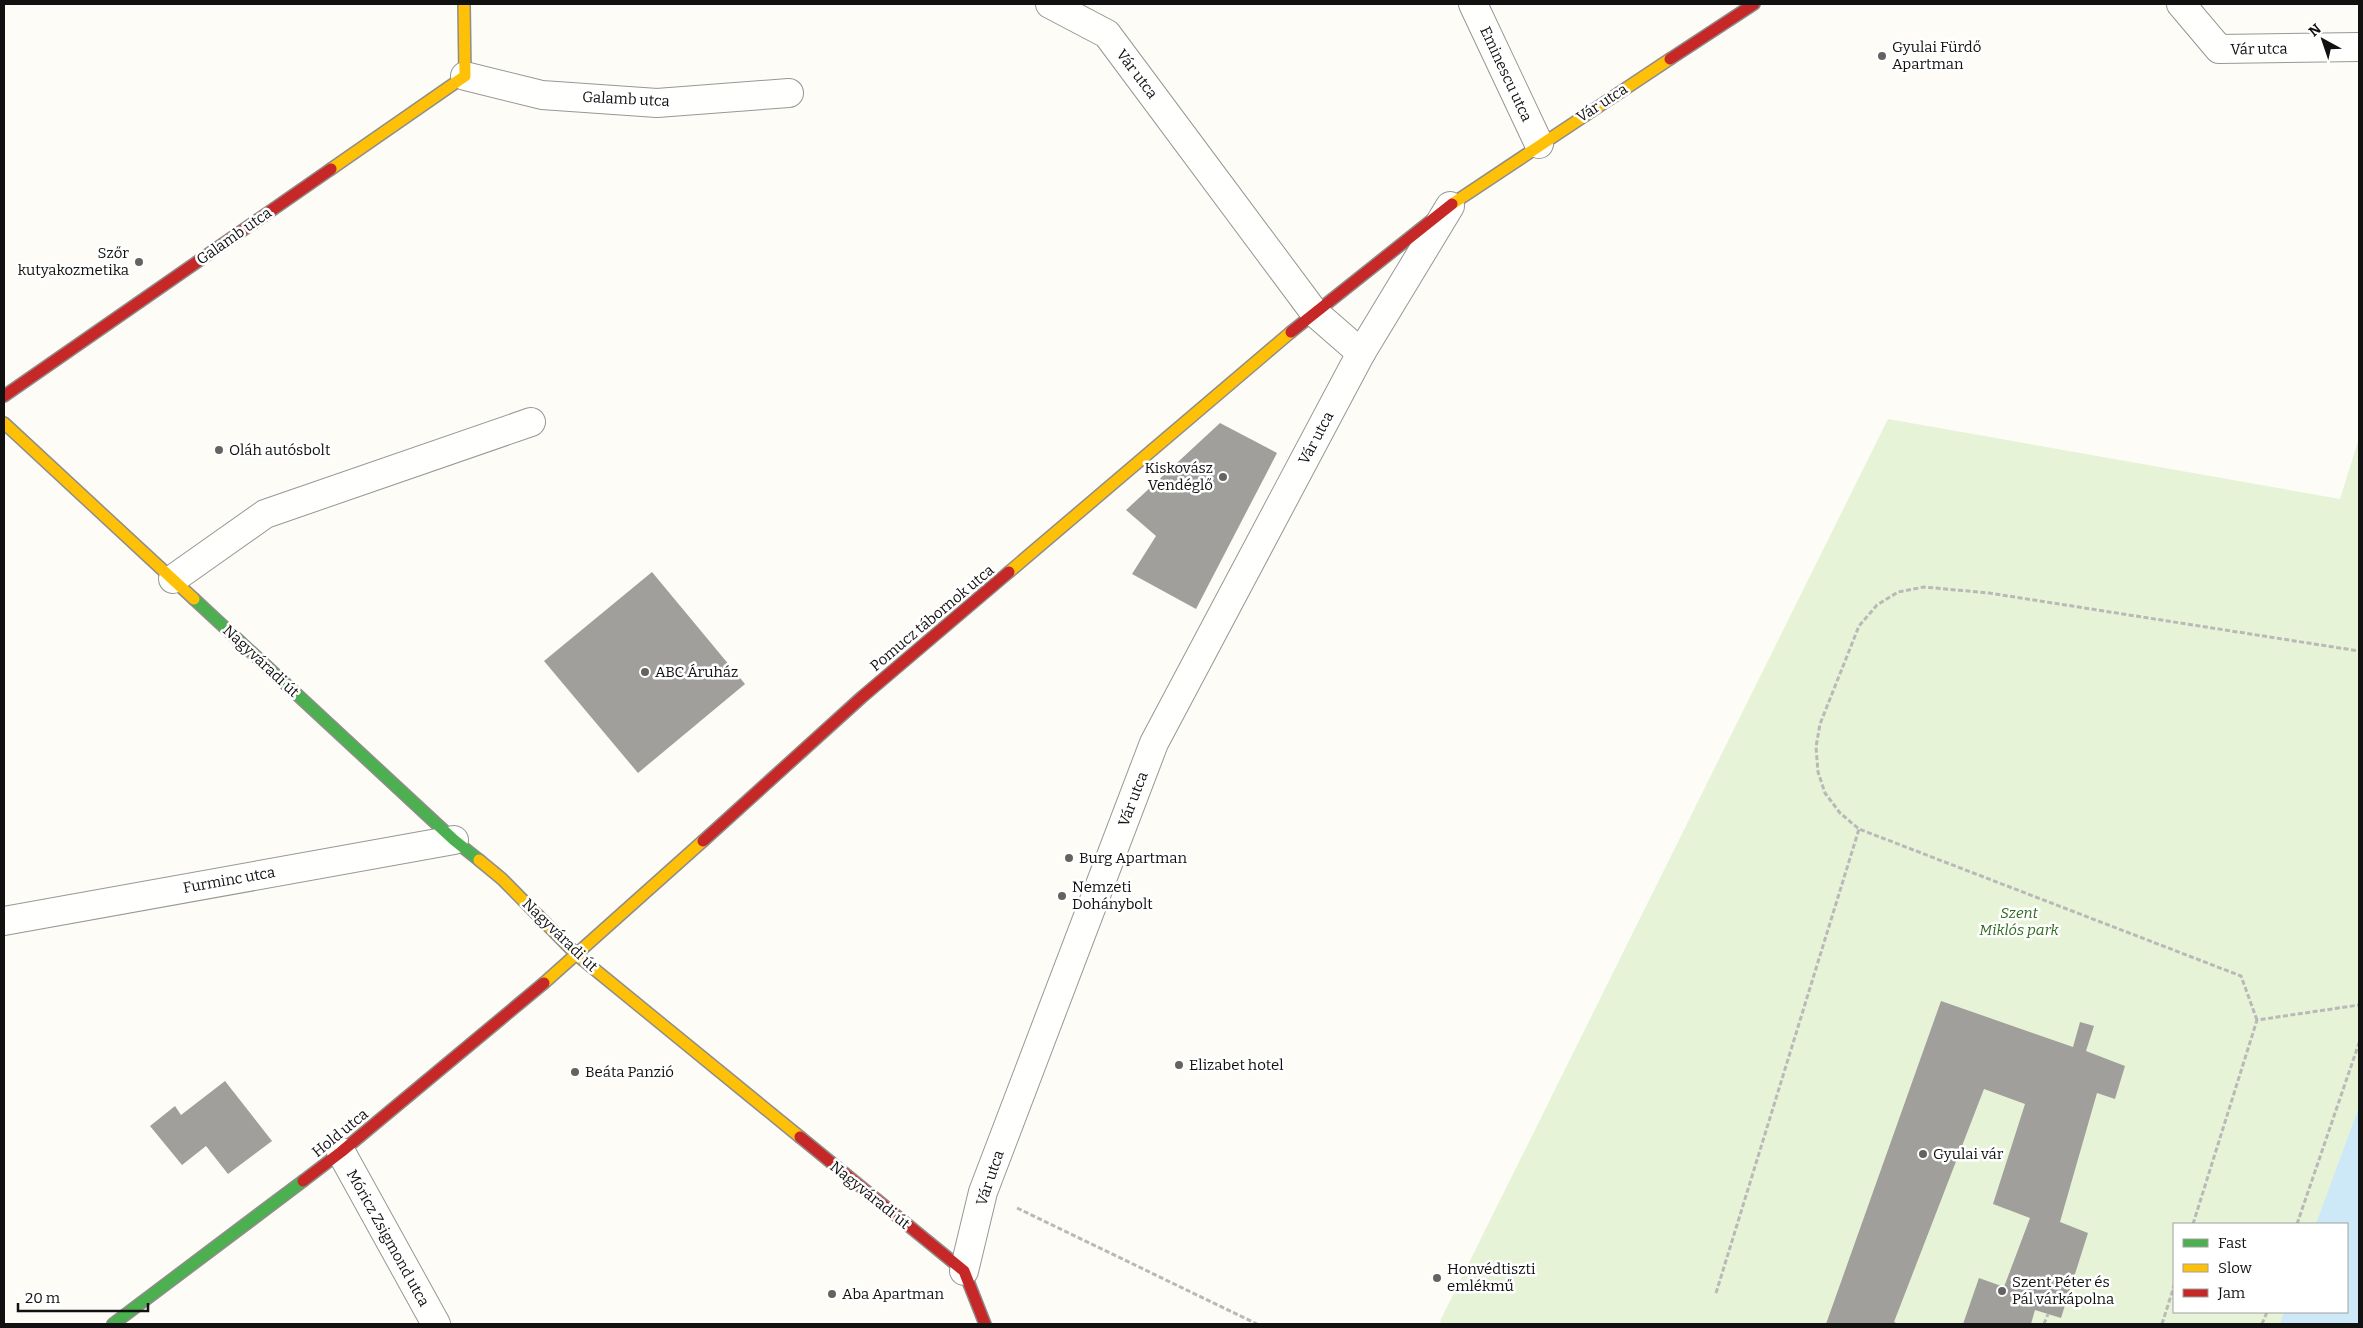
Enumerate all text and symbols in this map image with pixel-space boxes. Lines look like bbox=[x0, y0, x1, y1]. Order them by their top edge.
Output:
north arrow bbox=[2298, 15, 2348, 65]
text: N bbox=[2305, 20, 2325, 40]
street label: Eminescu utca bbox=[1476, 24, 1536, 124]
place label: Gyulai Fürdő Apartman bbox=[1892, 38, 1981, 73]
street label: Vár utca bbox=[2230, 40, 2288, 58]
street label: Vár utca bbox=[1113, 46, 1161, 102]
marker: Gyulai Fürdő Apartman bbox=[1876, 50, 1888, 62]
street label: Vár utca bbox=[1573, 80, 1631, 126]
street label: Galamb utca bbox=[582, 88, 670, 110]
street label: Galamb utca bbox=[193, 204, 275, 268]
place label: Szőr kutyakozmetika bbox=[18, 244, 129, 279]
marker: Szőr kutyakozmetika bbox=[133, 256, 145, 268]
street label: Vár utca bbox=[1295, 409, 1337, 467]
place label: Oláh autósbolt bbox=[229, 441, 331, 459]
marker: Oláh autósbolt bbox=[213, 444, 225, 456]
place label: Kiskovász Vendéglő bbox=[1144, 459, 1213, 494]
marker: Kiskovász Vendéglő bbox=[1217, 471, 1229, 483]
street label: Pomucz tábornok utca bbox=[867, 561, 997, 675]
street label: Nagyváradi út bbox=[219, 621, 303, 701]
place label: ABC Áruház bbox=[655, 663, 738, 681]
marker: ABC Áruház bbox=[639, 666, 651, 678]
street label: Vár utca bbox=[1114, 769, 1152, 829]
place label: Burg Apartman bbox=[1079, 849, 1187, 867]
marker: Burg Apartman bbox=[1063, 852, 1075, 864]
street label: Furminc utca bbox=[182, 863, 276, 897]
place label: Nemzeti Dohánybolt bbox=[1072, 878, 1153, 913]
marker: Nemzeti Dohánybolt bbox=[1056, 890, 1068, 902]
street label: Nagyváradi út bbox=[519, 895, 602, 976]
park label: Szent Miklós park bbox=[1979, 904, 2060, 939]
place label: Elizabet hotel bbox=[1189, 1056, 1284, 1074]
marker: Elizabet hotel bbox=[1173, 1059, 1185, 1071]
place label: Beáta Panzió bbox=[585, 1063, 674, 1081]
marker: Beáta Panzió bbox=[569, 1066, 581, 1078]
street label: Hold utca bbox=[308, 1105, 372, 1161]
place label: Gyulai vár bbox=[1933, 1145, 2004, 1163]
street label: Vár utca bbox=[972, 1148, 1008, 1208]
marker: Gyulai vár bbox=[1917, 1148, 1929, 1160]
street label: Nagyváradi út bbox=[826, 1157, 914, 1233]
street label: Móricz Zsigmond utca bbox=[343, 1166, 433, 1310]
legend bbox=[2173, 1223, 2348, 1313]
text: Fast bbox=[2218, 1234, 2247, 1252]
text: Slow bbox=[2218, 1259, 2253, 1277]
place label: Honvédtiszti emlékmű bbox=[1447, 1260, 1536, 1295]
marker: Honvédtiszti emlékmű bbox=[1431, 1272, 1443, 1284]
place label: Szent Péter és Pál várkápolna bbox=[2012, 1273, 2114, 1308]
scale bar bbox=[18, 1280, 148, 1312]
text: Jam bbox=[2217, 1284, 2246, 1302]
place label: Aba Apartman bbox=[842, 1285, 944, 1303]
marker: Szent Péter és Pál várkápolna bbox=[1996, 1285, 2008, 1297]
marker: Aba Apartman bbox=[826, 1288, 838, 1300]
text: 20 m bbox=[25, 1289, 61, 1307]

